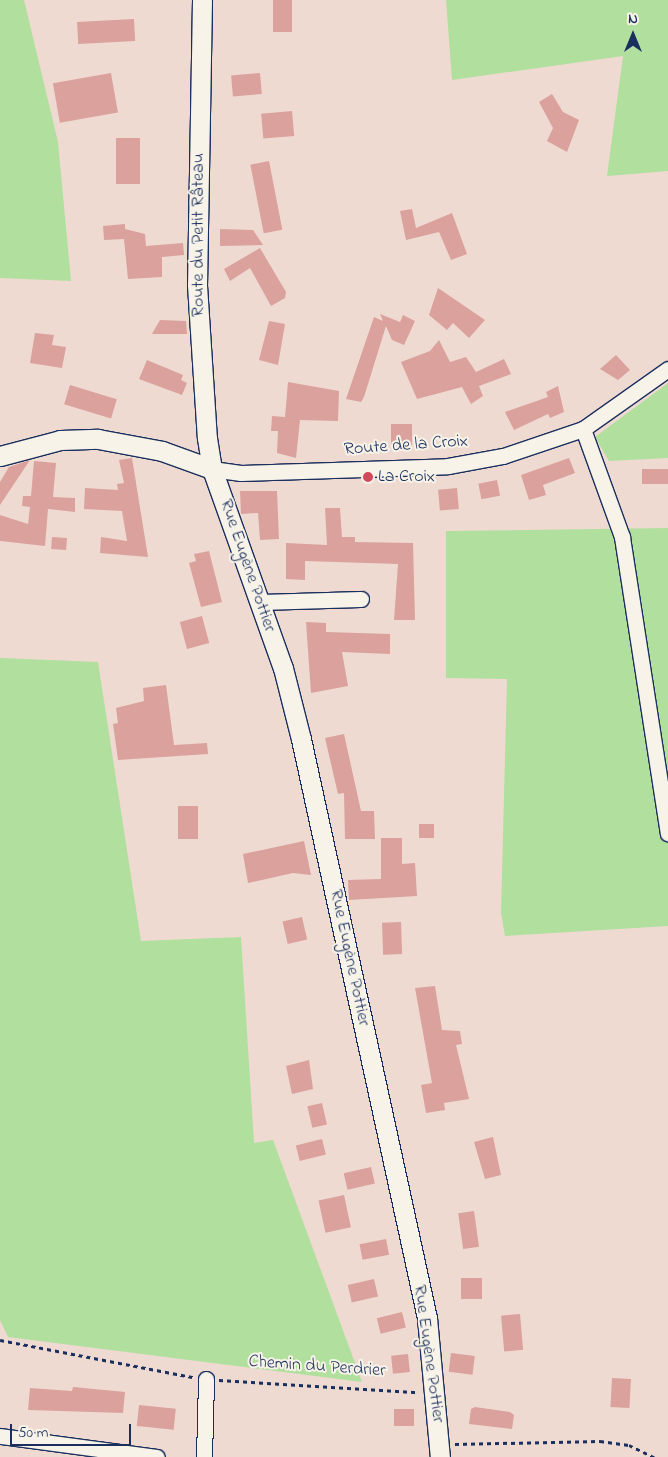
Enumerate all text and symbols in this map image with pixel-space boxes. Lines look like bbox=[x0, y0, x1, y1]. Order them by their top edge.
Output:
text: N bbox=[628, 9, 638, 30]
north arrow bbox=[608, 10, 658, 60]
street label: Route du Petit Râteau bbox=[188, 153, 210, 317]
street label: Route de la Croix bbox=[343, 431, 469, 461]
place label: La Croix bbox=[378, 466, 435, 488]
marker: La Croix bbox=[362, 471, 374, 483]
street label: Rue Eugène Pottier bbox=[214, 497, 280, 635]
street label: Rue Eugène Pottier bbox=[324, 888, 374, 1028]
street label: Rue Eugène Pottier bbox=[408, 1284, 448, 1424]
street label: Chemin du Perdrier bbox=[248, 1351, 386, 1383]
scale bar bbox=[12, 1414, 134, 1446]
text: 50 m bbox=[18, 1422, 48, 1444]

